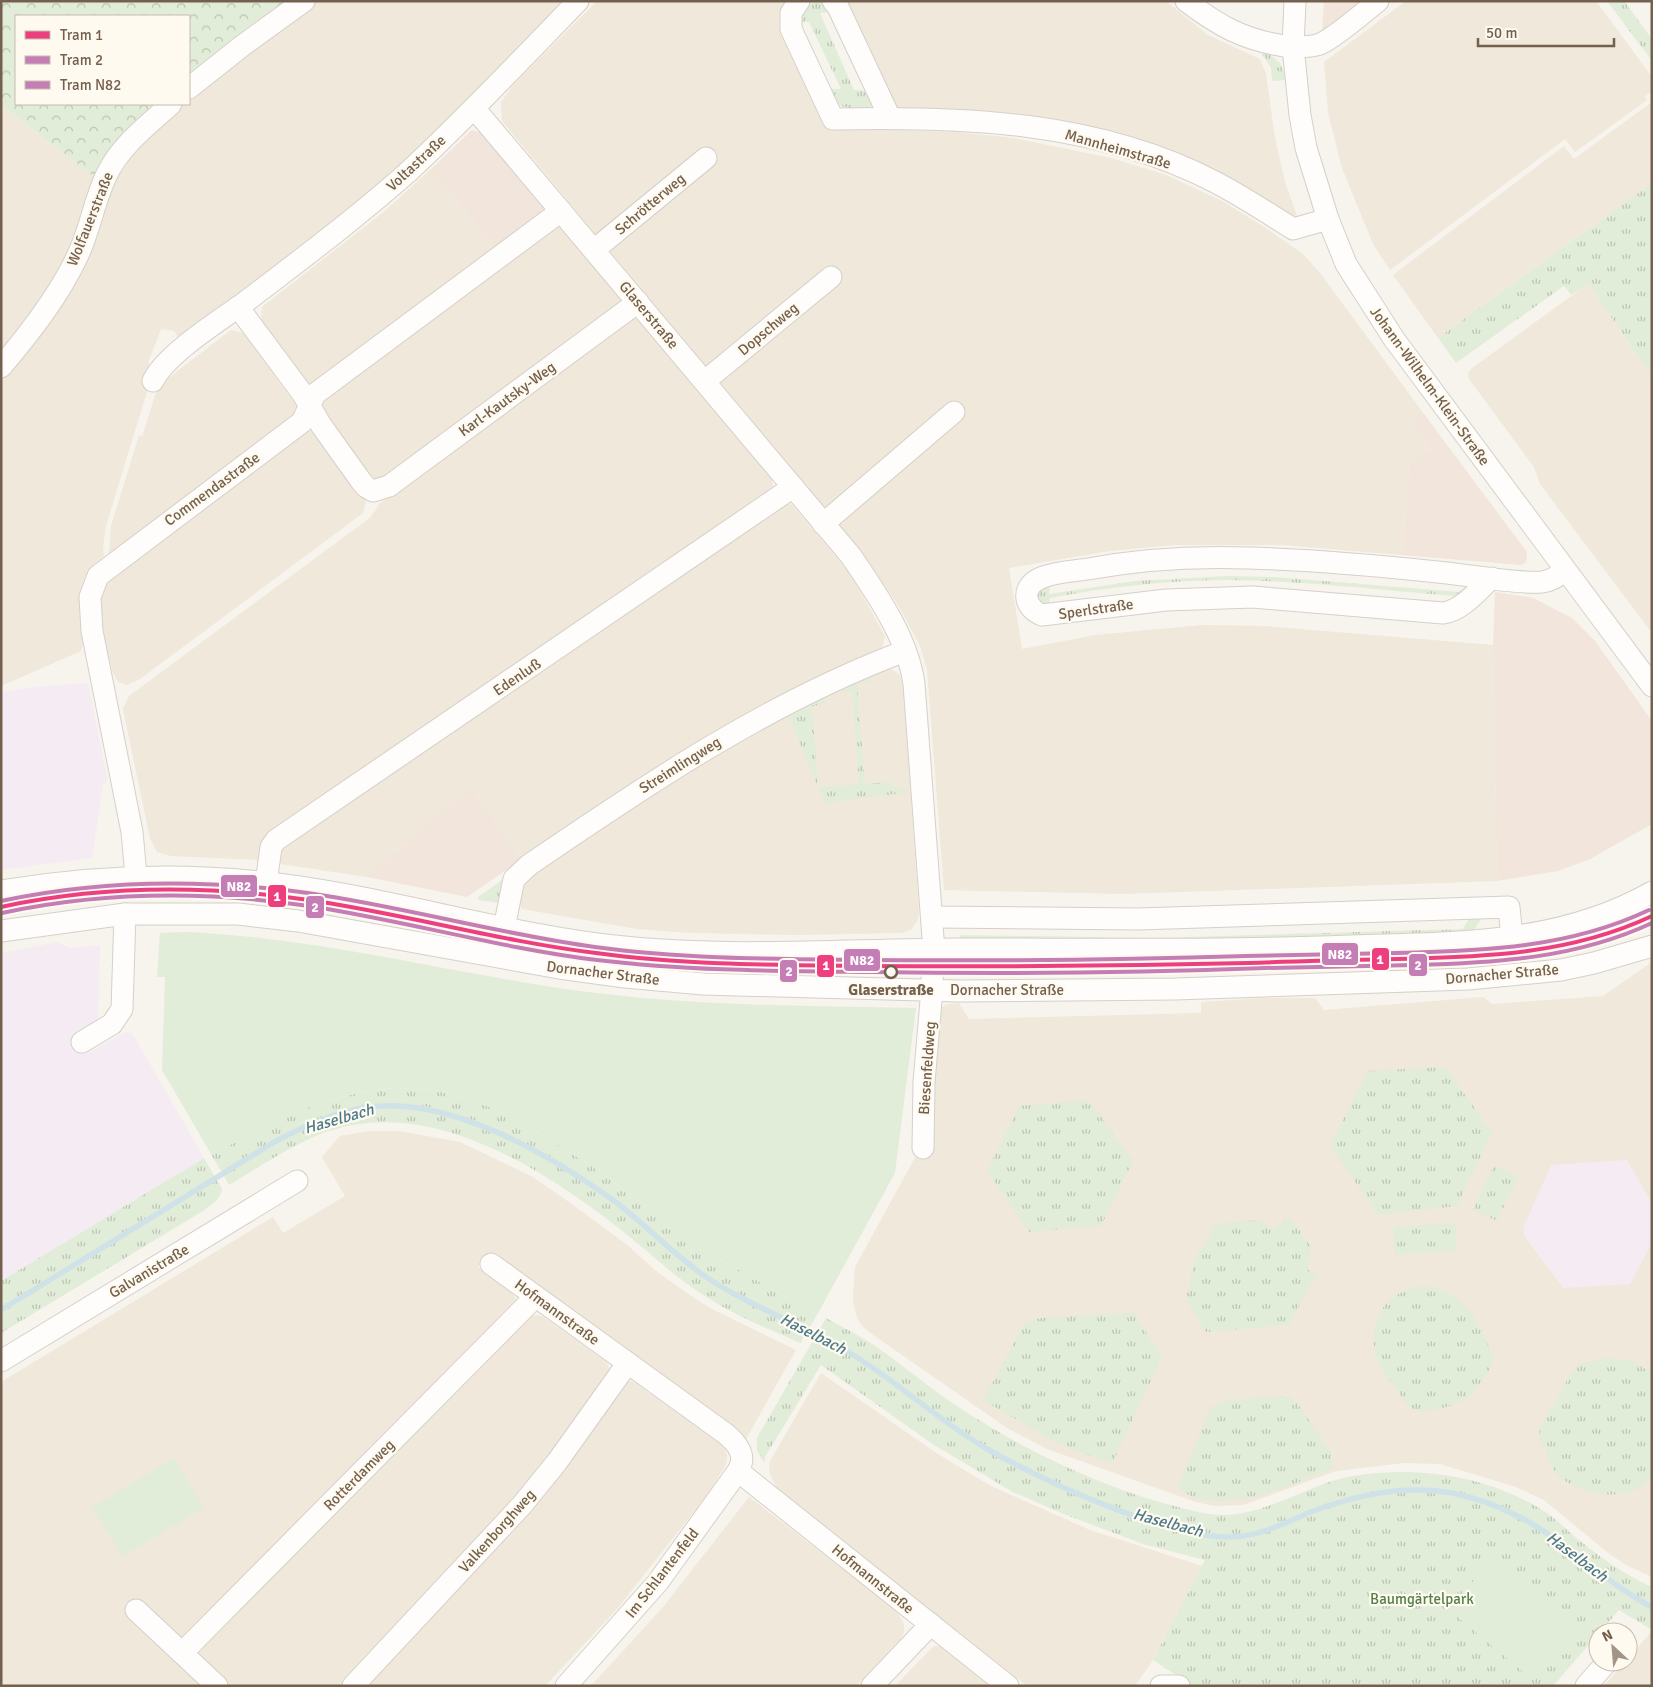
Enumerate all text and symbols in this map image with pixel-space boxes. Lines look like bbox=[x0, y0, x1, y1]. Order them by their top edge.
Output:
legend bbox=[15, 15, 190, 105]
scale bar bbox=[1478, 15, 1614, 47]
text: 50 m bbox=[1486, 24, 1517, 42]
text: Tram 1 bbox=[60, 26, 103, 44]
text: Tram 2 bbox=[60, 51, 103, 69]
text: Tram N82 bbox=[60, 76, 121, 94]
street label: Mannheimstraße bbox=[1063, 125, 1173, 173]
street label: Voltastraße bbox=[383, 131, 449, 195]
street label: Wolfauerstraße bbox=[63, 169, 117, 269]
street label: Schrötterweg bbox=[611, 169, 689, 239]
street label: Glaserstraße bbox=[615, 277, 683, 353]
street label: Dopschweg bbox=[734, 299, 802, 359]
street label: Johann-Wilhelm-Klein-Straße bbox=[1366, 303, 1494, 469]
street label: Karl-Kautsky-Weg bbox=[455, 358, 559, 440]
street label: Commendastraße bbox=[161, 448, 263, 530]
street label: Sperlstraße bbox=[1057, 595, 1135, 623]
street label: Edenluß bbox=[490, 654, 544, 700]
street label: Streimlingweg bbox=[636, 733, 724, 797]
line badge: N82 bbox=[220, 874, 258, 898]
text: N82 bbox=[227, 878, 251, 895]
line badge: 1 bbox=[267, 884, 287, 908]
text: 1 bbox=[273, 888, 281, 905]
line badge: 2 bbox=[305, 895, 325, 919]
text: 2 bbox=[311, 899, 319, 916]
line badge: N82 bbox=[1321, 942, 1359, 966]
text: N82 bbox=[1328, 946, 1352, 963]
line badge: 1 bbox=[1371, 947, 1390, 971]
line badge: N82 bbox=[843, 948, 881, 972]
text: 1 bbox=[1376, 951, 1384, 968]
text: N82 bbox=[850, 952, 874, 969]
line badge: 2 bbox=[1408, 953, 1428, 977]
line badge: 1 bbox=[816, 954, 835, 978]
street label: Dornacher Straße bbox=[545, 957, 661, 989]
text: 1 bbox=[822, 957, 830, 974]
text: 2 bbox=[1414, 957, 1422, 974]
line badge: 2 bbox=[779, 959, 798, 983]
street label: Dornacher Straße bbox=[1445, 960, 1559, 988]
text: 2 bbox=[785, 963, 793, 980]
marker: Glaserstraße bbox=[884, 965, 898, 979]
place label: Glaserstraße bbox=[848, 981, 934, 999]
street label: Dornacher Straße bbox=[950, 981, 1064, 999]
street label: Biesenfeldweg bbox=[915, 1021, 939, 1115]
water label: Haselbach bbox=[302, 1099, 377, 1138]
street label: Galvanistraße bbox=[106, 1240, 192, 1302]
street label: Hofmannstraße bbox=[511, 1275, 603, 1349]
water label: Haselbach bbox=[777, 1309, 850, 1360]
street label: Rotterdamweg bbox=[320, 1436, 398, 1514]
street label: Valkenborghweg bbox=[455, 1486, 539, 1576]
water label: Haselbach bbox=[1131, 1504, 1206, 1542]
street label: Im Schlantenfeld bbox=[621, 1525, 703, 1621]
water label: Haselbach bbox=[1542, 1528, 1613, 1587]
street label: Hofmannstraße bbox=[828, 1540, 918, 1618]
park label: Baumgärtelpark bbox=[1370, 1590, 1474, 1608]
north arrow bbox=[1588, 1622, 1638, 1672]
text: N bbox=[1599, 1626, 1616, 1646]

